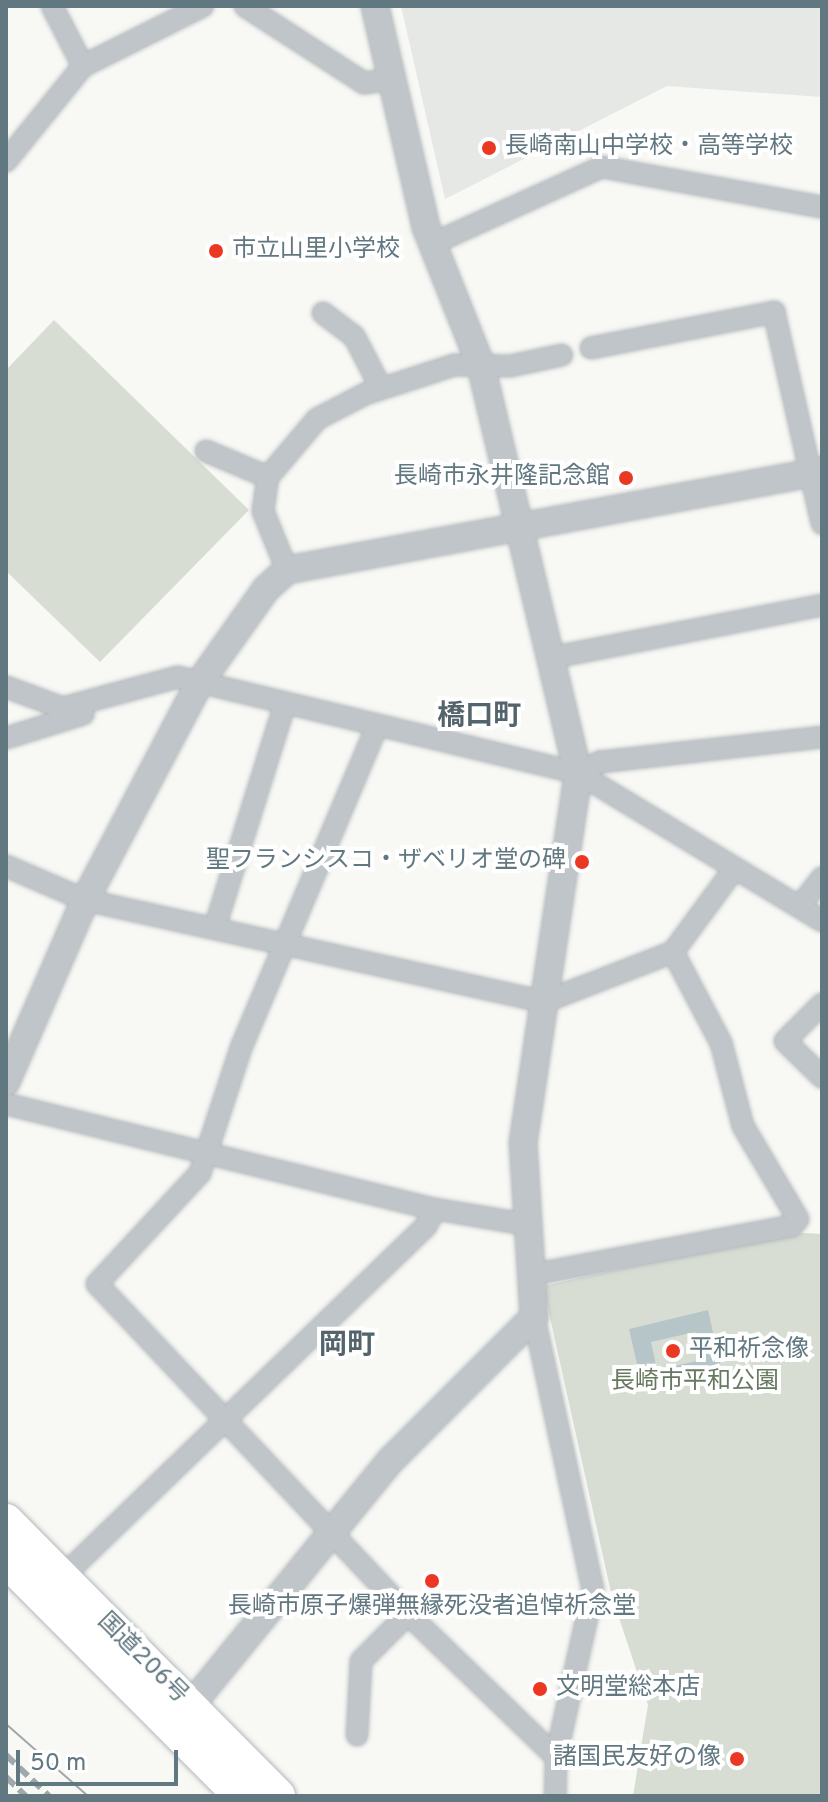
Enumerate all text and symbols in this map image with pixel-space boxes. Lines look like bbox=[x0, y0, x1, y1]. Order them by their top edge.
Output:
place label: 長崎南山中学校・高等学校 bbox=[505, 134, 793, 162]
marker: 長崎南山中学校・高等学校 bbox=[480, 139, 498, 157]
place label: 市立山里小学校 bbox=[232, 237, 400, 265]
marker: 市立山里小学校 bbox=[207, 242, 225, 260]
place label: 長崎市永井隆記念館 bbox=[394, 464, 610, 492]
marker: 長崎市永井隆記念館 bbox=[617, 469, 635, 487]
district label: 橋口町 bbox=[437, 700, 521, 734]
place label: 聖フランシスコ・ザベリオ堂の碑 bbox=[206, 848, 566, 876]
marker: 聖フランシスコ・ザベリオ堂の碑 bbox=[573, 853, 591, 871]
district label: 岡町 bbox=[319, 1329, 375, 1363]
place label: 平和祈念像 bbox=[689, 1337, 809, 1365]
marker: 平和祈念像 bbox=[664, 1342, 682, 1360]
park label: 長崎市平和公園 bbox=[611, 1369, 779, 1397]
marker: 長崎市原子爆弾無縁死没者追悼祈念堂 bbox=[423, 1572, 441, 1590]
place label: 長崎市原子爆弾無縁死没者追悼祈念堂 bbox=[228, 1594, 636, 1622]
street label: 国道206号 bbox=[91, 1608, 193, 1710]
place label: 文明堂総本店 bbox=[556, 1675, 700, 1703]
marker: 文明堂総本店 bbox=[531, 1680, 549, 1698]
scale bar bbox=[20, 1734, 182, 1784]
place label: 諸国民友好の像 bbox=[553, 1745, 721, 1773]
text: 50 m bbox=[30, 1749, 86, 1779]
marker: 諸国民友好の像 bbox=[728, 1750, 746, 1768]

